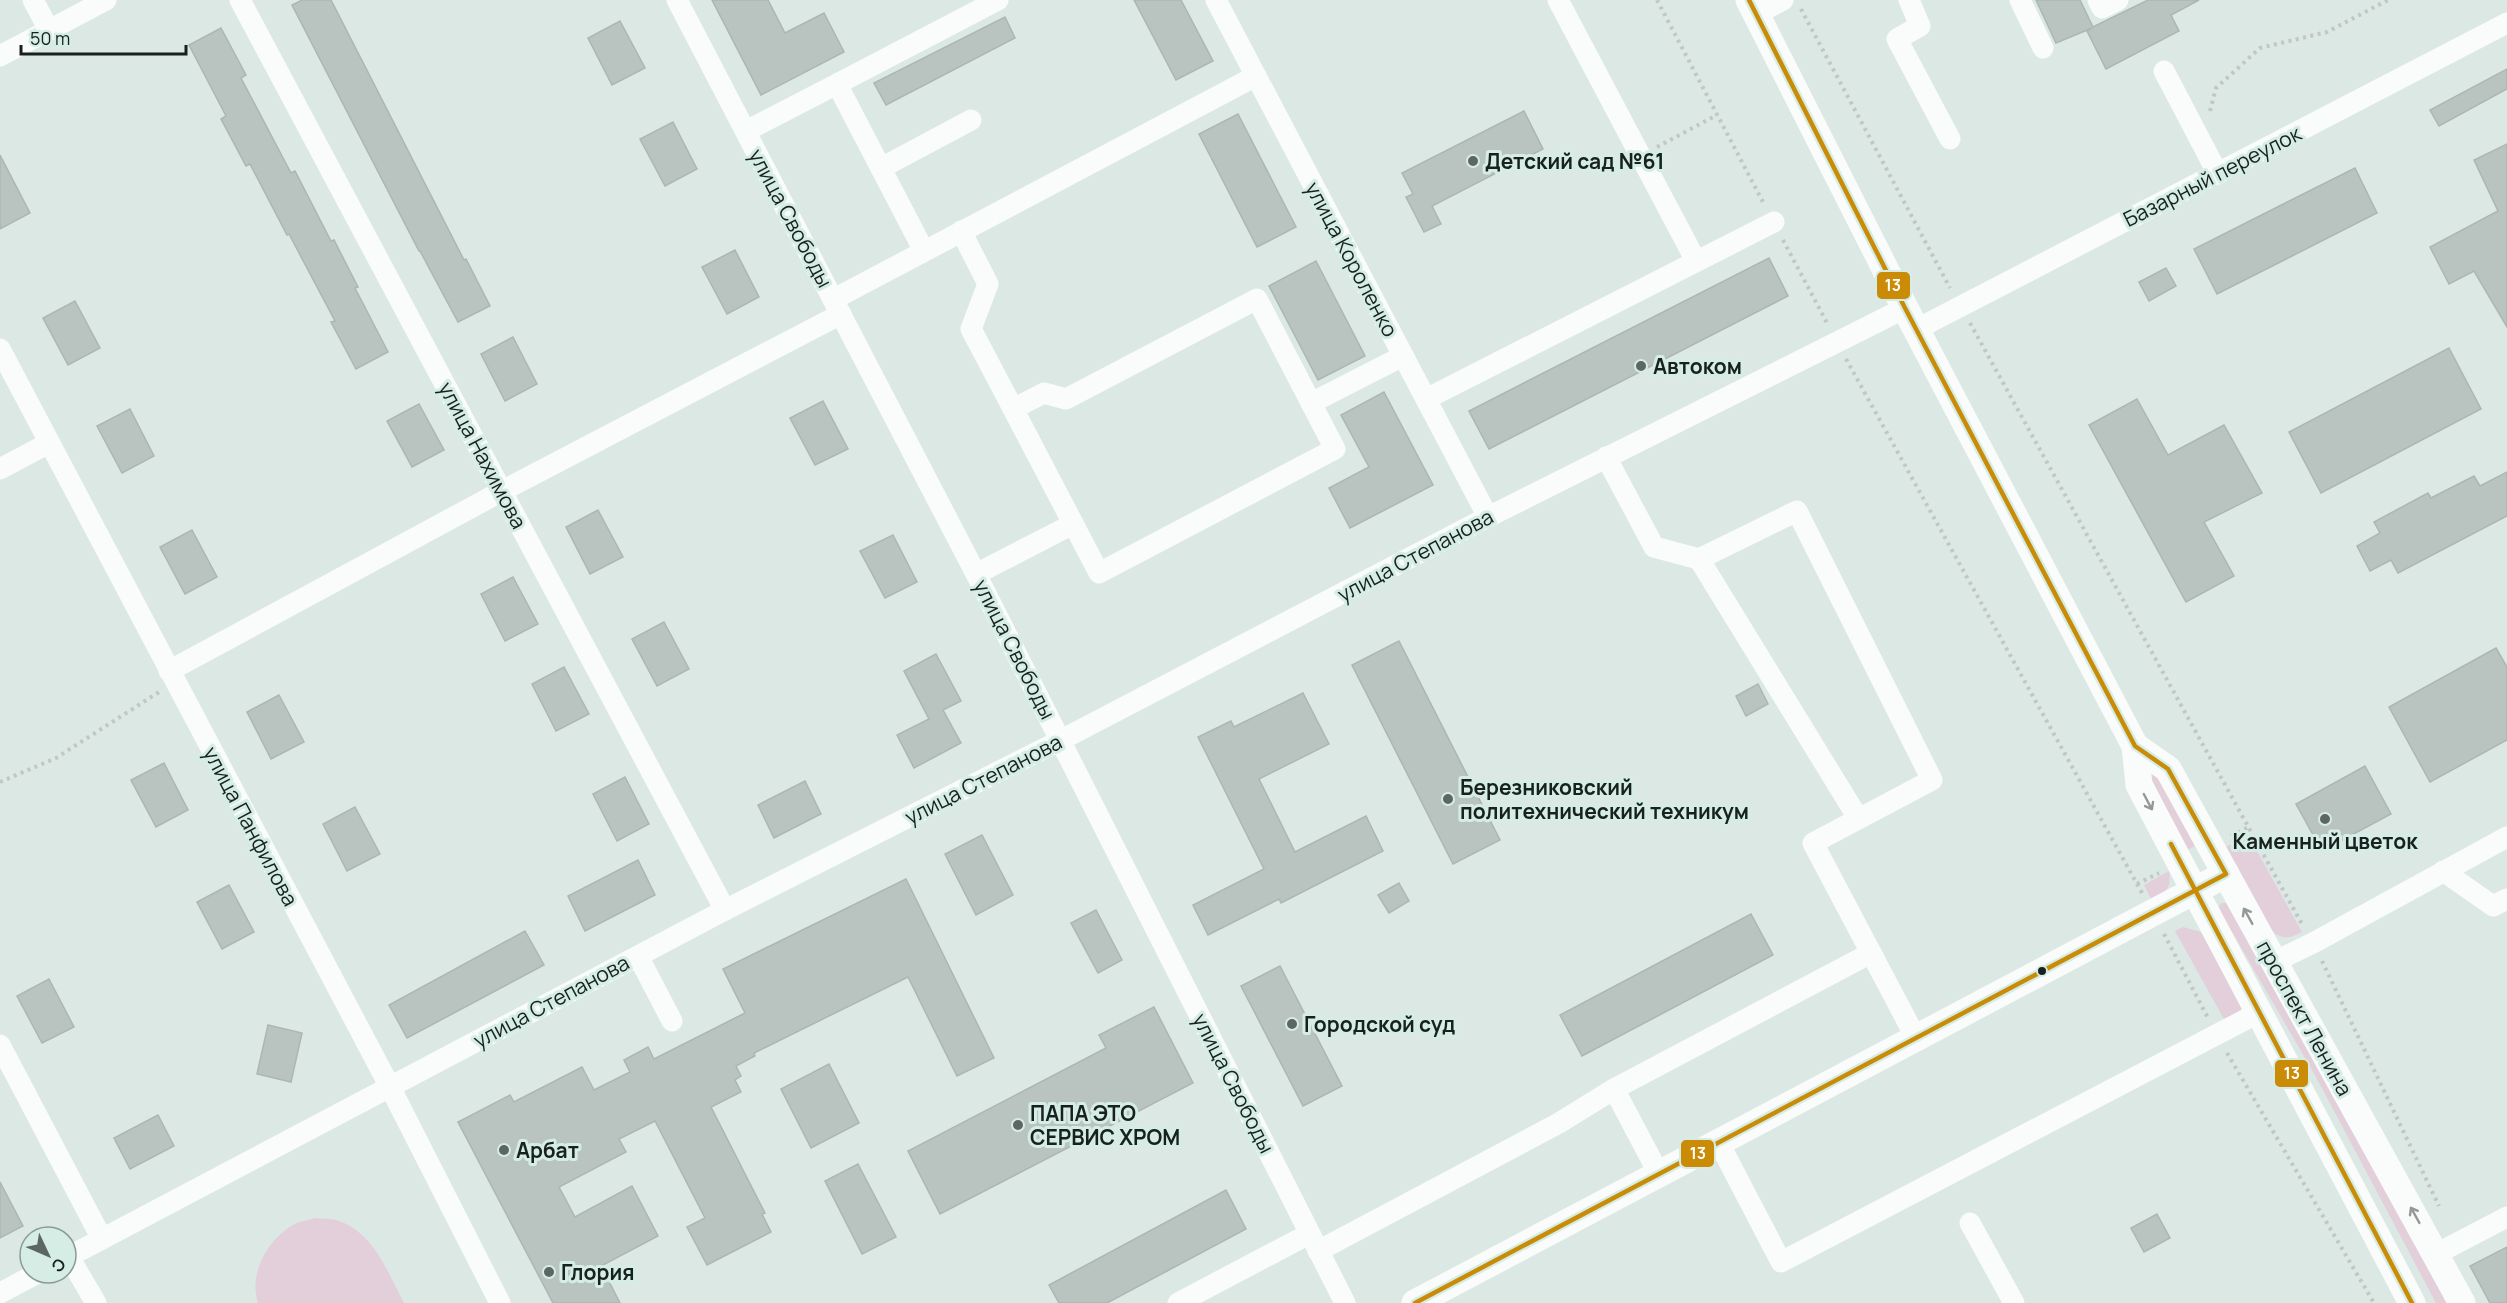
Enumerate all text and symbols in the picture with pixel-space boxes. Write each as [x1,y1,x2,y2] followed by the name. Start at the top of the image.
[21,18,186,56] scale bar
[30,26,70,50] text: 50 m
[2118,119,2306,233] street label: Базарный переулок
[743,144,839,292] street label: улица Свободы
[1485,147,1664,175] place label: Детский сад №61
[1466,154,1480,168] marker: Детский сад №61
[1299,177,1405,341] street label: улица Короленко
[1876,271,1911,300] line badge: 13
[1885,274,1901,296] text: 13
[1653,352,1742,380] place label: Автоком
[1634,359,1648,373] marker: Автоком
[433,377,533,533] street label: улица Нахимова
[1332,502,1498,608] street label: улица Степанова
[968,574,1062,724] street label: улица Свободы
[900,727,1066,831] street label: улица Степанова
[197,741,305,911] street label: улица Панфилова
[1460,773,1749,825] place label: Березниковский политехнический техникум
[1441,792,1455,806] marker: Березниковский политехнический техникум
[2143,793,2155,811] one-way arrow
[2318,812,2332,826] marker: Каменный цветок
[2232,827,2418,855] place label: Каменный цветок
[2242,907,2253,925] one-way arrow
[2251,935,2359,1101] street label: проспект Ленина
[468,948,634,1054] street label: улица Степанова
[2036,965,2048,977] unlabelled marker
[1187,1008,1281,1158] street label: улица Свободы
[1304,1010,1455,1038] place label: Городской суд
[1285,1017,1299,1031] marker: Городской суд
[2274,1059,2309,1088] line badge: 13
[2284,1062,2300,1084] text: 13
[1030,1099,1180,1151] place label: ПАПА ЭТО СЕРВИС ХРОМ
[1011,1118,1025,1132] marker: ПАПА ЭТО СЕРВИС ХРОМ
[516,1136,579,1164] place label: Арбат
[1680,1139,1715,1168] line badge: 13
[1690,1142,1706,1164] text: 13
[497,1143,511,1157] marker: Арбат
[2408,1206,2420,1223] one-way arrow
[18,1225,78,1285] north arrow
[47,1254,71,1277] text: С
[561,1258,634,1286] place label: Глория
[542,1265,556,1279] marker: Глория

